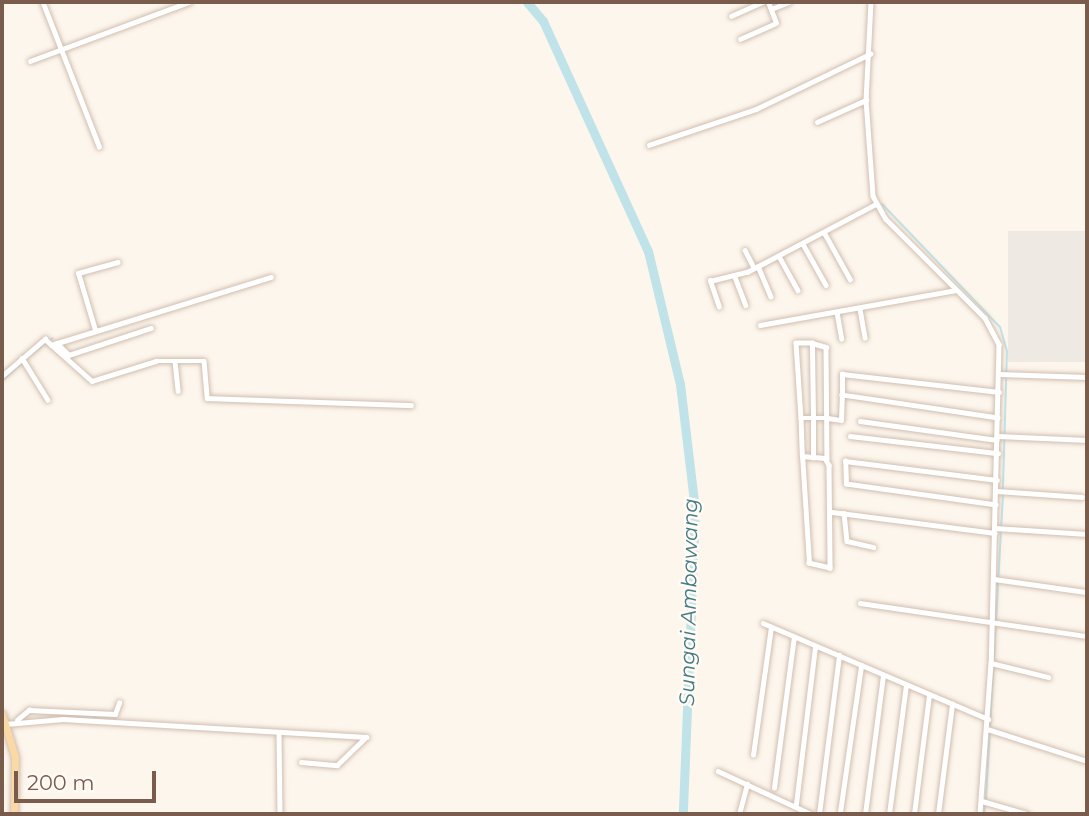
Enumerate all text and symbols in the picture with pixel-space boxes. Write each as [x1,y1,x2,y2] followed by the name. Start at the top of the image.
[675,498,703,706] water label: Sungai Ambawang
[18,756,159,800] scale bar
[27,770,94,795] text: 200 m

